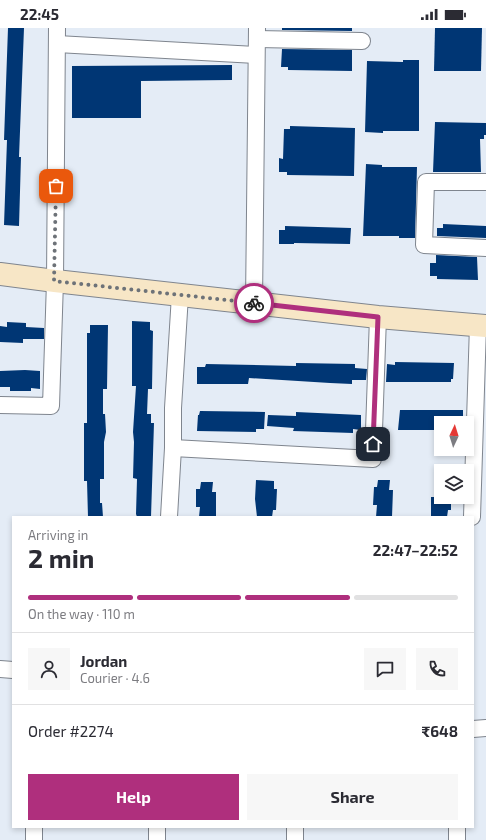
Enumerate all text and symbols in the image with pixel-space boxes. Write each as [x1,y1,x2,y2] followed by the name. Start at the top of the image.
[20,5,59,23] text: 22:45
[39,169,73,203] pin
[45,175,67,197] icon: bag
[234,283,274,323] courier
[243,292,265,314] icon: bike
[434,416,474,456] north arrow
[434,416,474,504] map controls
[356,427,390,461] pin
[362,433,384,455] icon: home
[434,464,474,504] button: layers
[28,527,88,543] text: Arriving in
[373,541,458,559] text: 22:47–22:52
[28,542,94,573] text: 2 min
[28,606,135,622] text: On the way · 110 m
[28,648,70,690] button: person
[364,648,406,690] button: chat
[416,648,458,690] button: phone
[80,652,127,670] text: Jordan
[80,670,150,686] text: Courier · 4.6
[28,722,114,740] text: Order #2274
[421,722,458,740] text: ₹648
[28,774,239,820] button: Help
[247,774,458,820] button: Share

